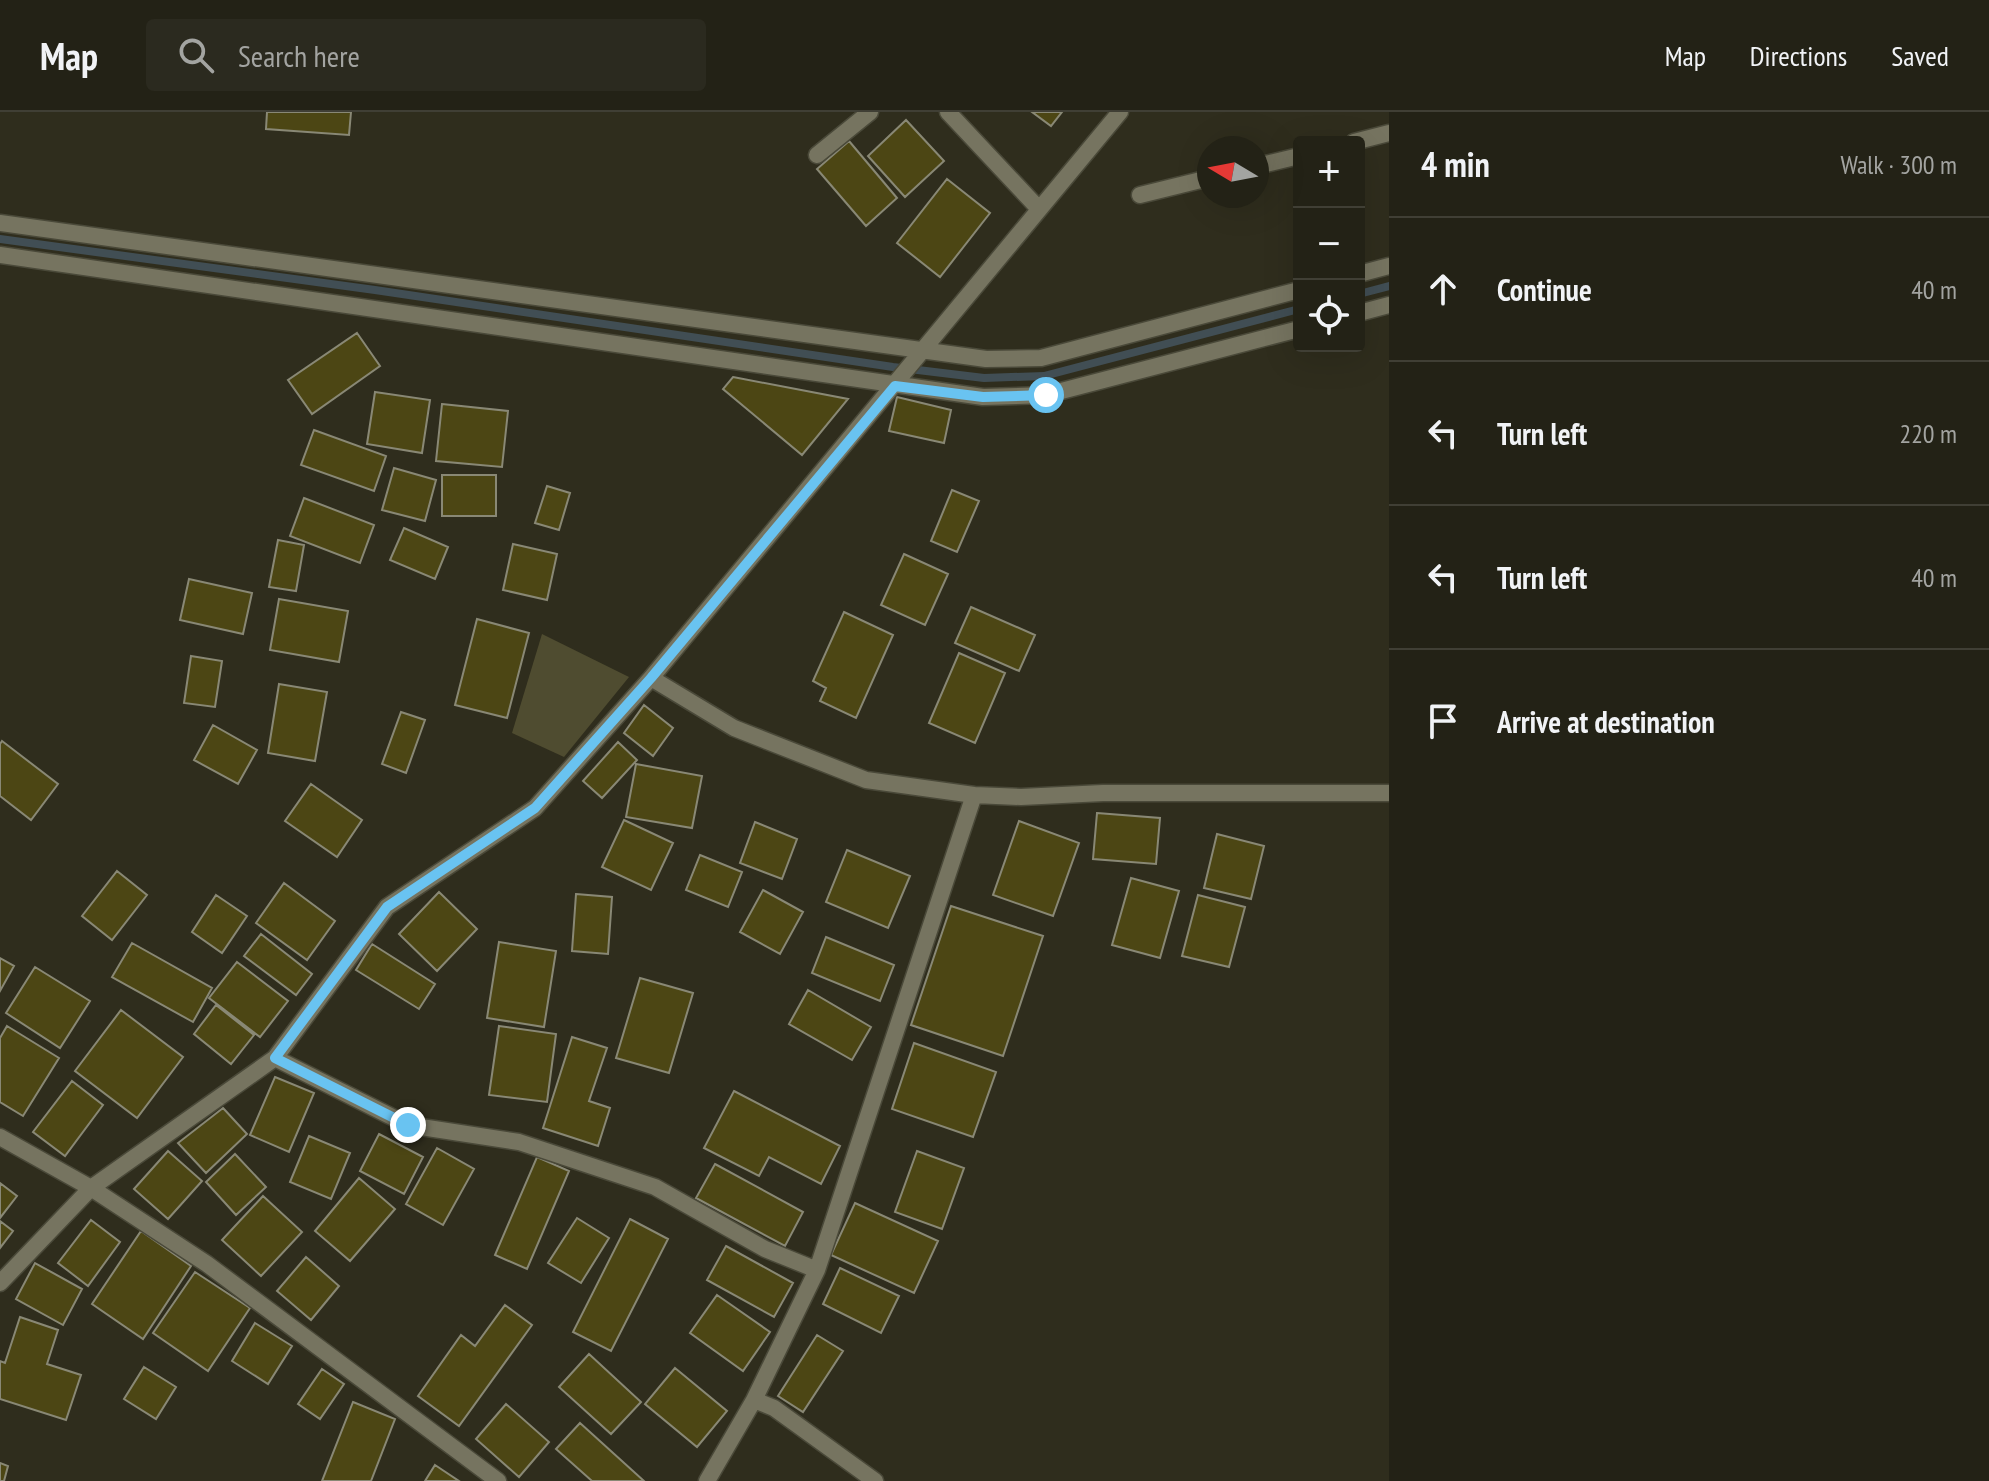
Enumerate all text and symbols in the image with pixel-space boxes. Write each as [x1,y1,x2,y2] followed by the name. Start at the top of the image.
[146,19,706,91] search box
[40,31,98,80] text: Map
[174,33,218,77] icon: search
[238,36,360,75] text: Search here
[1665,37,1706,74] text: Map
[1750,37,1847,74] text: Directions
[1891,37,1949,74] text: Saved
[1197,136,1269,208] north arrow
[1293,136,1365,352] map controls
[1293,136,1365,208] button: +
[1421,142,1490,186] text: 4 min
[1840,148,1957,181] text: Walk · 300 m
[1293,208,1365,280] button: −
[1421,267,1465,311] icon: ahead
[1497,270,1592,309] text: Continue
[1911,273,1957,306] text: 40 m
[1293,280,1365,352] button: locate
[1028,377,1064,413] route start
[1421,411,1465,455] icon: left
[1497,414,1587,453] text: Turn left
[1899,417,1957,450] text: 220 m
[1421,555,1465,599] icon: left
[1497,558,1587,597] text: Turn left
[1911,561,1957,594] text: 40 m
[1421,699,1465,743] icon: arrive
[1497,702,1715,741] text: Arrive at destination
[390,1107,426,1143] route end

